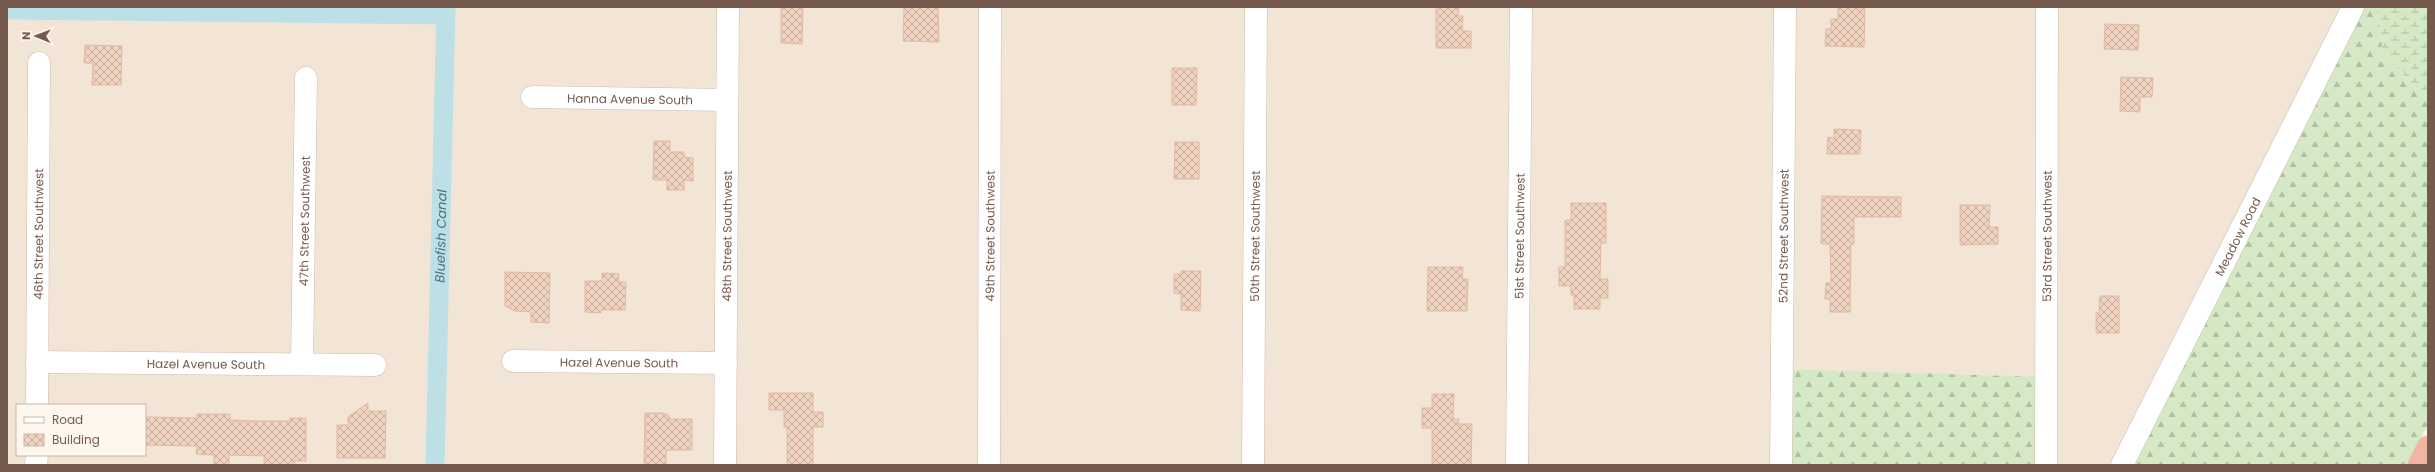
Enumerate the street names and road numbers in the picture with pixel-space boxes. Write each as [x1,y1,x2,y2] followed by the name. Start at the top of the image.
[567,89,693,108] street label: Hanna Avenue South
[295,156,313,286] street label: 47th Street Southwest
[29,168,47,300] street label: 46th Street Southwest
[1774,169,1792,303] street label: 52nd Street Southwest
[718,170,735,302] street label: 48th Street Southwest
[981,170,998,302] street label: 49th Street Southwest
[1246,170,1263,302] street label: 50th Street Southwest
[2038,170,2055,302] street label: 53rd Street Southwest
[1510,173,1528,299] street label: 51st Street Southwest
[2210,194,2264,279] street label: Meadow Road
[560,353,678,371] street label: Hazel Avenue South
[147,354,265,373] street label: Hazel Avenue South

